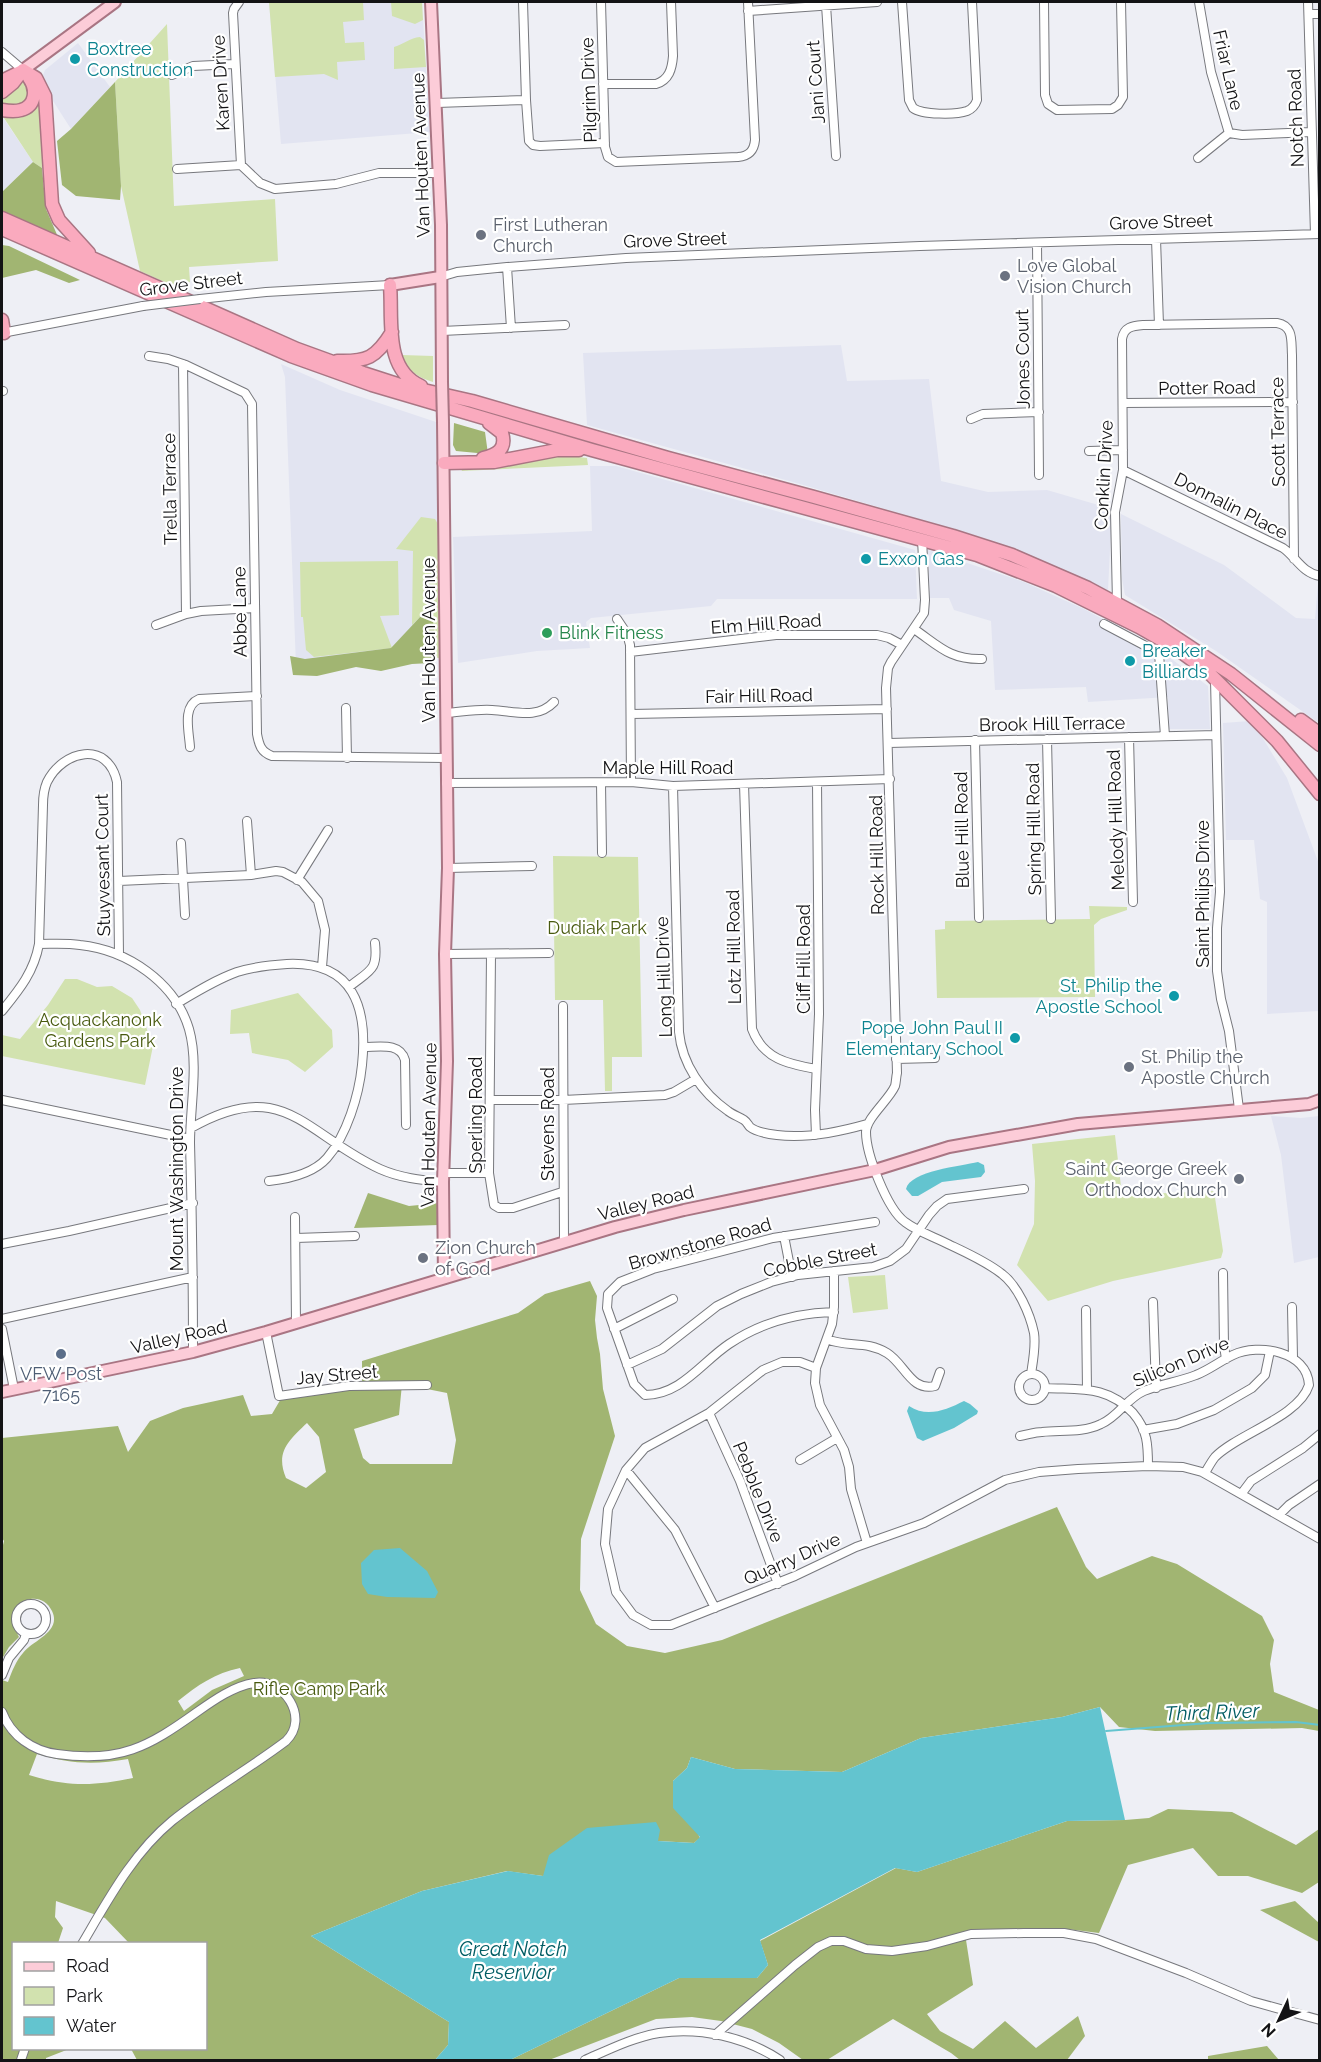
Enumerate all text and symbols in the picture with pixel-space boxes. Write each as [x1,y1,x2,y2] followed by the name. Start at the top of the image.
[1209,28,1248,113] street label: Friar Lane
[207,34,233,132] street label: Karen Drive
[576,37,601,143] street label: Pilgrim Drive
[87,38,193,80] place label: Boxtree Construction
[802,40,829,124] street label: Jani Court
[68,52,82,66] marker: Boxtree Construction
[1283,69,1308,168] street label: Notch Road
[407,72,434,238] street label: Van Houten Avenue
[1109,209,1213,234] street label: Grove Street
[493,214,608,256] place label: First Lutheran Church
[623,227,727,252] street label: Grove Street
[474,228,488,242] marker: First Lutheran Church
[1017,255,1132,297] place label: Love Global Vision Church
[138,267,244,300] street label: Grove Street
[998,269,1012,283] marker: Love Global Vision Church
[1011,309,1034,409] street label: Jones Court
[1158,376,1256,399] street label: Potter Road
[1266,377,1289,487] street label: Scott Terrace
[1090,419,1117,530] street label: Conklin Drive
[158,432,181,545] street label: Trella Terrace
[1171,468,1292,543] street label: Donnalin Place
[878,548,964,569] place label: Exxon Gas
[859,552,873,566] marker: Exxon Gas
[418,557,439,722] street label: Van Houten Avenue
[228,566,251,658] street label: Abbe Lane
[710,609,822,638] street label: Elm Hill Road
[559,622,664,643] place label: Blink Fitness
[540,626,554,640] marker: Blink Fitness
[1142,640,1208,682] place label: Breaker Billiards
[1123,654,1137,668] marker: Breaker Billiards
[705,684,813,707] street label: Fair Hill Road
[979,712,1126,735] street label: Brook Hill Terrace
[1103,749,1128,891] street label: Melody Hill Road
[603,757,733,778] street label: Maple Hill Road
[1022,762,1045,896] street label: Spring Hill Road
[950,771,973,889] street label: Blue Hill Road
[91,793,114,937] street label: Stuyvesant Court
[865,795,888,915] street label: Rock Hill Road
[1192,820,1213,968] street label: Saint Philips Drive
[722,890,745,1004] street label: Lotz Hill Road
[793,904,814,1014] street label: Cliff Hill Road
[651,916,676,1038] street label: Long Hill Drive
[547,917,647,938] park label: Dudiak Park
[1036,975,1162,1017] place label: St. Philip the Apostle School
[1167,989,1181,1003] marker: St. Philip the Apostle School
[38,1009,162,1051] park label: Acquackanonk Gardens Park
[845,1017,1003,1059] place label: Pope John Paul II Elementary School
[1008,1031,1022,1045] marker: Pope John Paul II Elementary School
[417,1042,440,1208] street label: Van Houten Avenue
[1141,1046,1270,1088] place label: St. Philip the Apostle Church
[465,1056,486,1174] street label: Sperling Road
[1122,1060,1136,1074] marker: St. Philip the Apostle Church
[166,1066,187,1271] street label: Mount Washington Drive
[537,1067,558,1181] street label: Stevens Road
[1065,1158,1227,1200] place label: Saint George Greek Orthodox Church
[1232,1172,1246,1186] marker: Saint George Greek Orthodox Church
[596,1180,696,1225] street label: Valley Road
[626,1213,774,1274] street label: Brownstone Road
[435,1237,536,1279] place label: Zion Church of God
[761,1238,878,1281] street label: Cobble Street
[416,1251,430,1265] marker: Zion Church of God
[129,1315,229,1358] street label: Valley Road
[1130,1332,1232,1391] street label: Silicon Drive
[54,1347,68,1361] marker: VFW Post 7165
[295,1360,379,1389] street label: Jay Street
[20,1363,102,1405] place label: VFW Post 7165
[729,1438,788,1546] street label: Pebble Drive
[740,1528,844,1589] street label: Quarry Drive
[253,1678,386,1699] park label: Rifle Camp Park
[1164,1698,1261,1726] water label: Third River
[459,1937,567,1984] water label: Great Notch Reservior
[12,1942,207,2050] legend
[66,1955,109,1976] text: Road
[66,1985,103,2006] text: Park
[1249,1990,1309,2050] north arrow
[66,2015,117,2036] text: Water
[1257,2019,1280,2041] text: N

